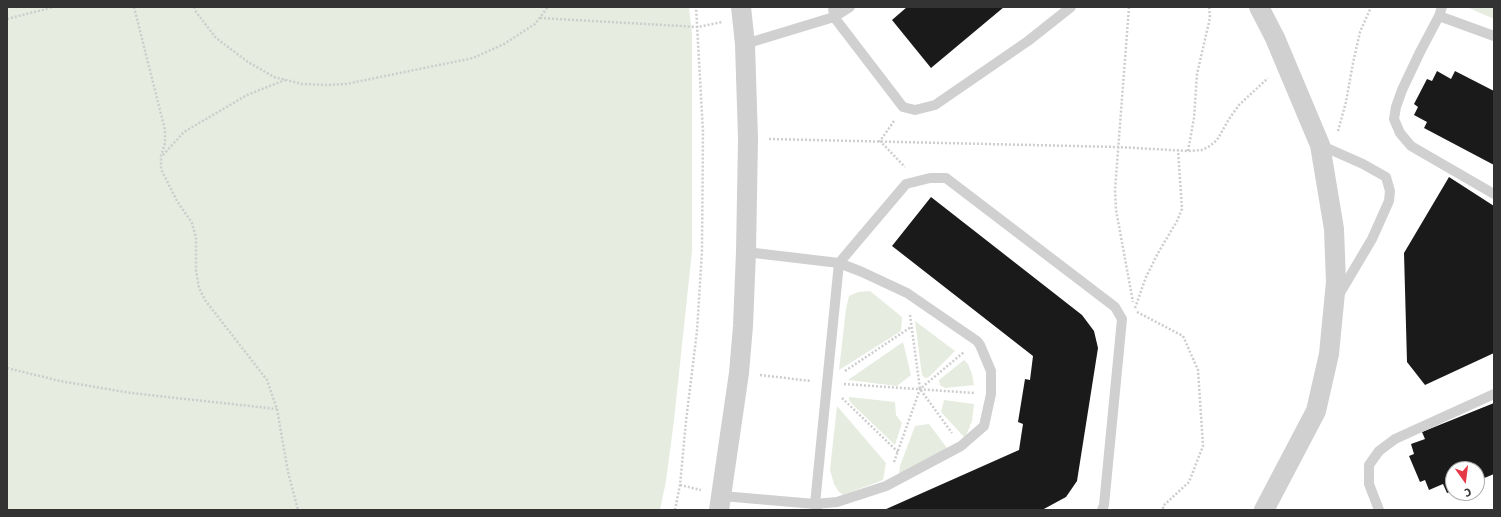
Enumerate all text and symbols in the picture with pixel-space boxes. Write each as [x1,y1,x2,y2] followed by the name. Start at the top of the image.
[1445,461,1485,501] north arrow
[1463,485,1472,499] text: С

